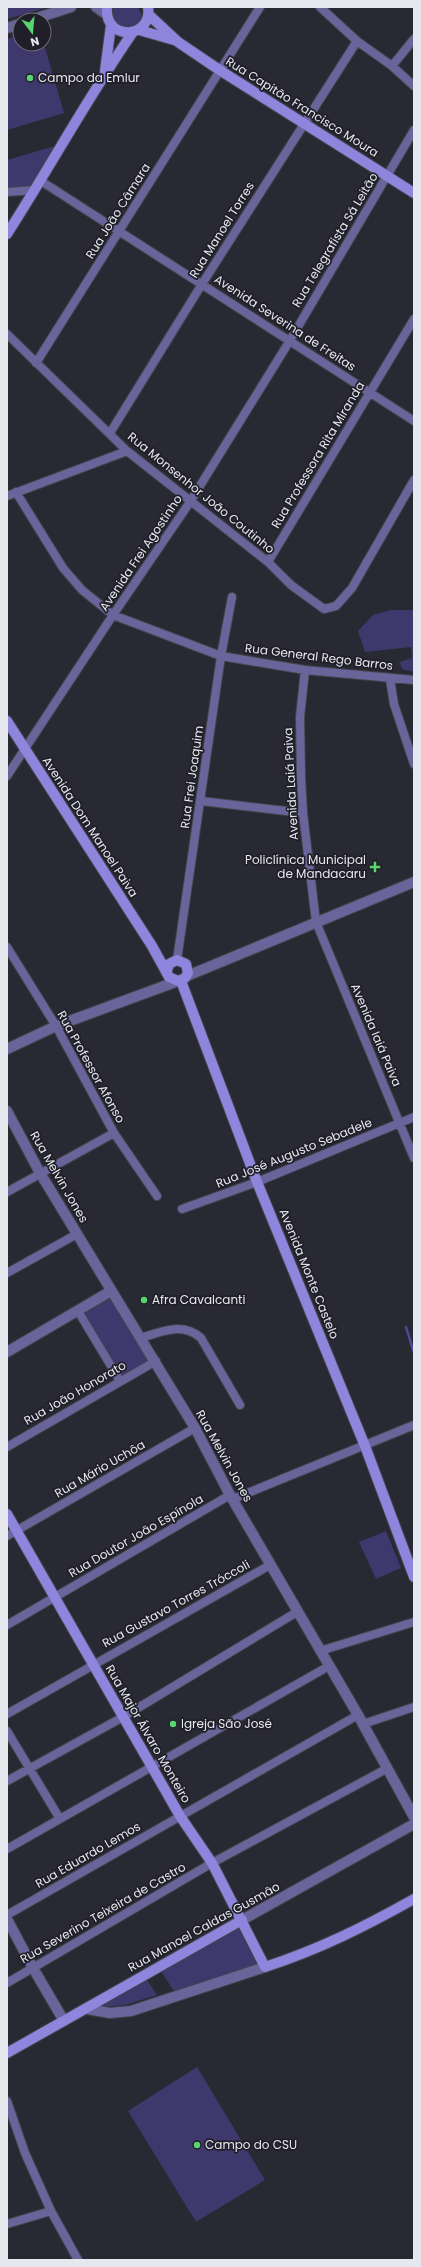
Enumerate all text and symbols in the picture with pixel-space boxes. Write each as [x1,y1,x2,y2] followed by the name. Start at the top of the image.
[12,12,52,52] north arrow
[29,33,41,50] text: N
[223,52,382,161] street label: Rua Capitão Francisco Moura
[38,69,140,86] place label: Campo da Emlur
[25,73,35,83] marker: Campo da Emlur
[81,160,154,262] street label: Rua João Câmara
[288,169,382,310] street label: Rua Telegrafista Sá Leitão
[185,178,258,281] street label: Rua Manoel Torres
[211,270,359,375] street label: Avenida Severina de Freitas
[267,378,368,531] street label: Rua Professora Rita Miranda
[124,428,279,557] street label: Rua Monsenhor João Coutinho
[95,491,186,614] street label: Avenida Frei Agostinho
[244,639,394,674] street label: Rua General Rego Barros
[176,724,207,829] street label: Rua Frei Joaquim
[279,727,302,841] street label: Avenida Laiá Paiva
[39,753,142,900] street label: Avenida Dom Manoel Paiva
[245,851,366,882] place label: Policlínica Municipal de Mandacaru
[369,861,381,873] marker: Policlínica Municipal de Mandacaru
[347,981,406,1089] street label: Avenida Iaiá Paiva
[53,1008,130,1126] street label: Rua Professor Afonso
[213,1113,374,1192] street label: Rua José Augusto Sebadele
[26,1128,93,1226] street label: Rua Melvin Jones
[276,1206,344,1342] street label: Avenida Monte Castelo
[152,1291,245,1308] place label: Afra Cavalcanti
[139,1295,149,1305] marker: Afra Cavalcanti
[21,1356,129,1429] street label: Rua João Honorato
[192,1407,257,1505] street label: Rua Melvin Jones
[51,1436,148,1501] street label: Rua Mário Uchôa
[65,1490,206,1581] street label: Rua Doutor João Espínola
[99,1556,253,1651] street label: Rua Gustavo Torres Tróccoli
[102,1662,195,1806] street label: Rua Major Álvaro Monteiro
[181,1715,272,1732] place label: Igreja São José
[168,1719,178,1729] marker: Igreja São José
[32,1818,143,1892] street label: Rua Eduardo Lemos
[17,1858,189,1967] street label: Rua Severino Teixeira de Castro
[125,1877,283,1975] street label: Rua Manoel Caldas Gusmão
[205,2136,297,2153] place label: Campo do CSU
[192,2140,202,2150] marker: Campo do CSU

